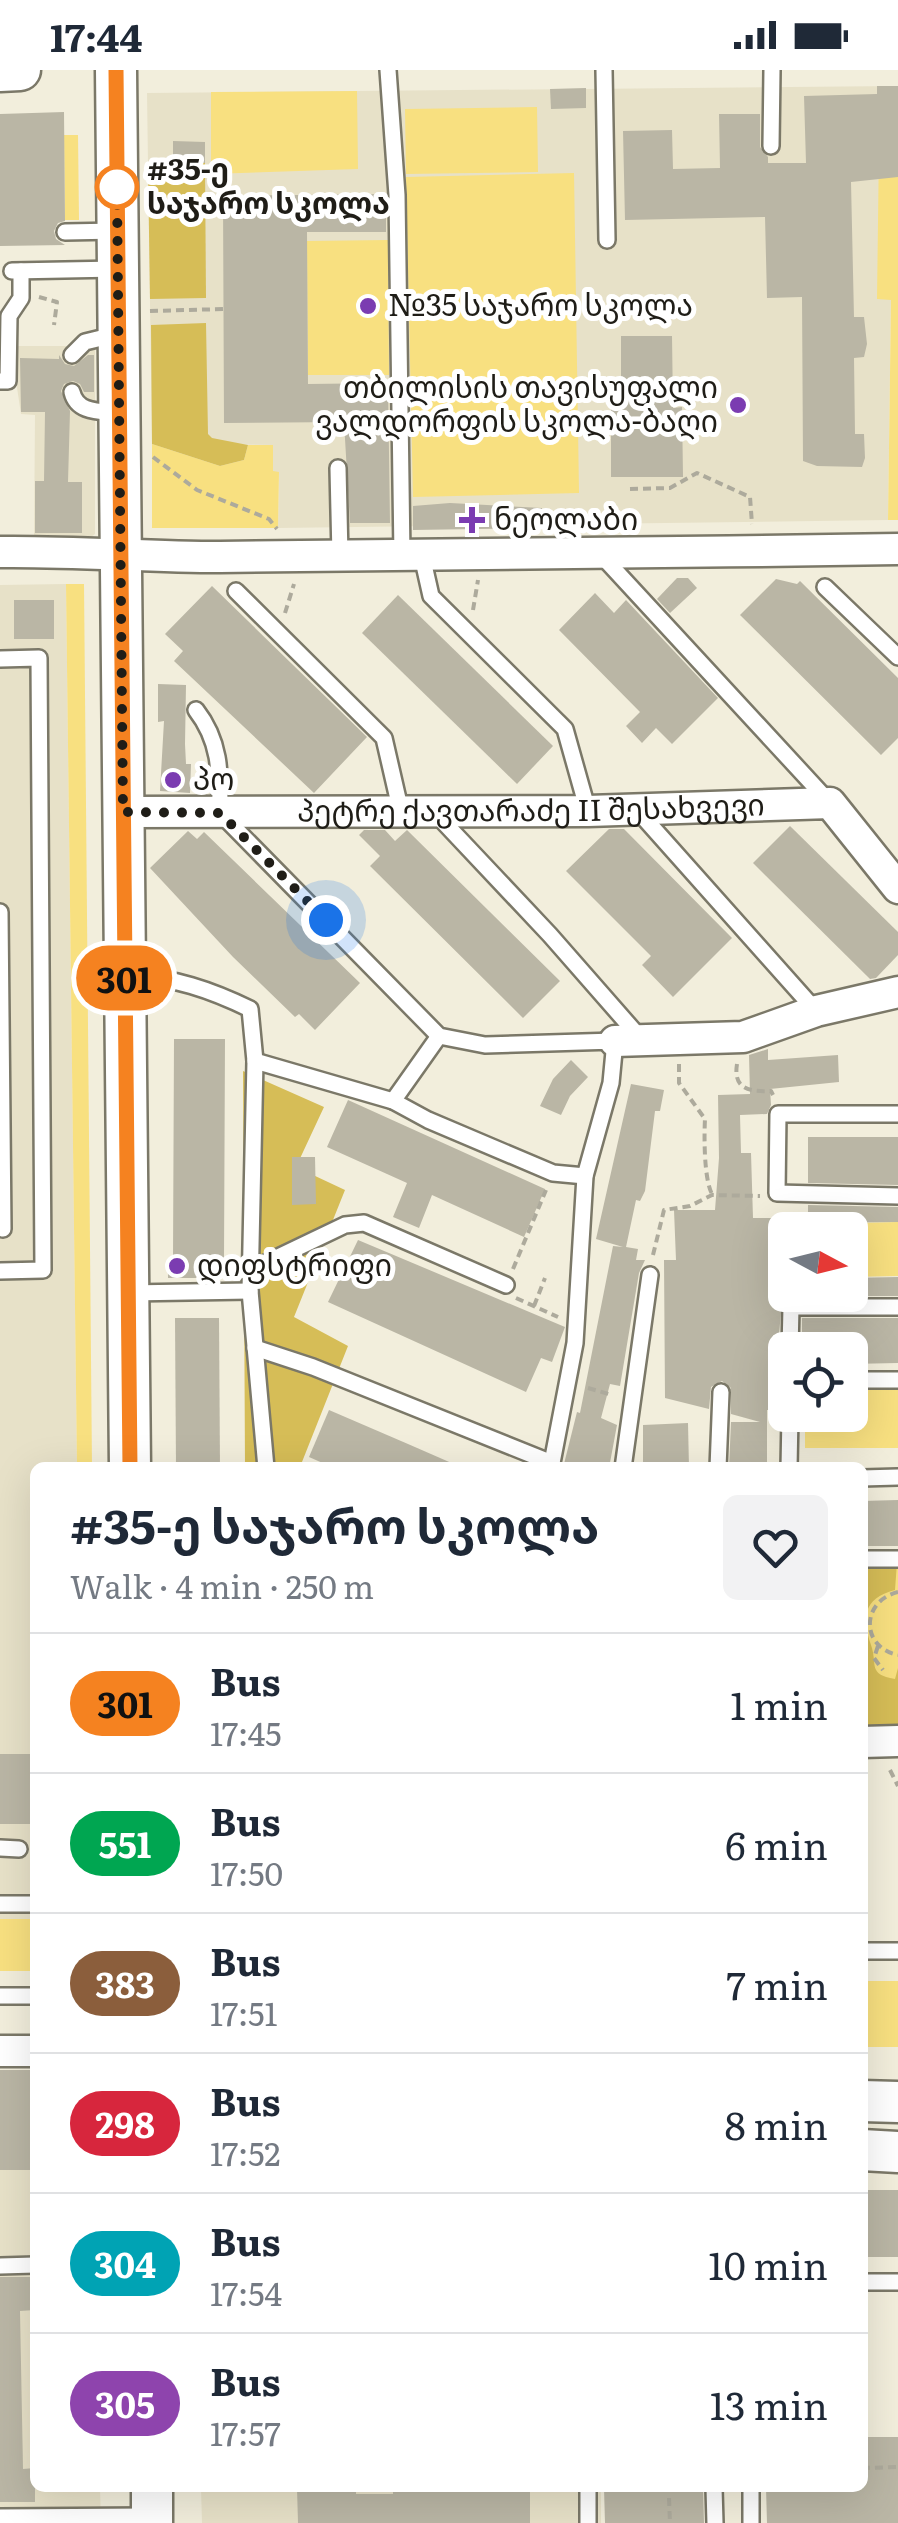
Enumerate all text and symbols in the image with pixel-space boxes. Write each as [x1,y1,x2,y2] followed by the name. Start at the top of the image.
[50,7,142,64] text: 17:44
[147,145,390,223] place label: #35-ე საჯარო სკოლა
[96,166,138,208] marker: #35-ე საჯარო სკოლა
[388,281,693,325] place label: №35 საჯარო სკოლა
[357,295,379,317] marker: №35 საჯარო სკოლა
[315,363,718,441] place label: თბილისის თავისუფალი ვალდორფის სკოლა-ბაღი
[727,394,749,416] marker: თბილისის თავისუფალი ვალდორფის სკოლა-ბაღი
[494,495,638,539] place label: ნეოლაბი
[459,507,485,533] marker: ნეოლაბი
[193,755,234,799] place label: პო
[162,769,184,791] marker: პო
[297,780,765,831] street label: პეტრე ქავთარაძე II შესახვევი
[301,895,351,945] your location
[66,946,182,1010] line badge: 301
[96,952,152,1004] text: 301
[768,1212,868,1312] north arrow
[768,1212,868,1432] map controls
[197,1241,392,1285] place label: დიფსტრიფი
[166,1255,188,1277] marker: დიფსტრიფი
[768,1332,868,1432] button: locate
[70,1488,599,1559] text: #35-ე საჯარო სკოლა
[723,1495,828,1600] button: heart
[70,1561,374,1609] text: Walk · 4 min · 250 m
[210,1651,281,1708] text: Bus
[730,1675,828,1732] text: 1 min
[97,1677,153,1729] text: 301
[210,1708,282,1756] text: 17:45
[210,1791,281,1848] text: Bus
[725,1815,828,1872] text: 6 min
[99,1817,151,1869] text: 551
[210,1848,283,1896] text: 17:50
[210,1931,281,1988] text: Bus
[726,1955,828,2012] text: 7 min
[95,1957,155,2009] text: 383
[210,1988,278,2036] text: 17:51
[210,2071,281,2128] text: Bus
[725,2095,828,2152] text: 8 min
[95,2097,155,2149] text: 298
[210,2128,280,2176] text: 17:52
[210,2211,281,2268] text: Bus
[708,2235,828,2292] text: 10 min
[94,2237,156,2289] text: 304
[210,2268,282,2316] text: 17:54
[210,2351,281,2408] text: Bus
[710,2375,828,2432] text: 13 min
[95,2377,155,2429] text: 305
[210,2408,281,2456] text: 17:57

